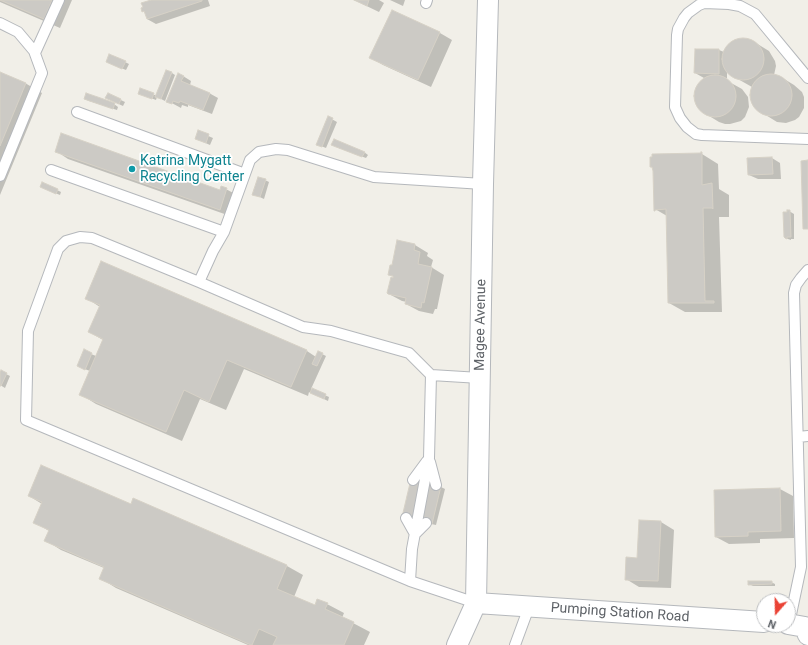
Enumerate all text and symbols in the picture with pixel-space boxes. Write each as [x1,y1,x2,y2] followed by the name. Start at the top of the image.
[140,153,244,186] place label: Katrina Mygatt Recycling Center
[127,164,137,174] marker: Katrina Mygatt Recycling Center
[472,279,490,371] street label: Magee Avenue
[756,593,796,633] north arrow
[550,600,690,626] street label: Pumping Station Road
[766,616,778,631] text: N

